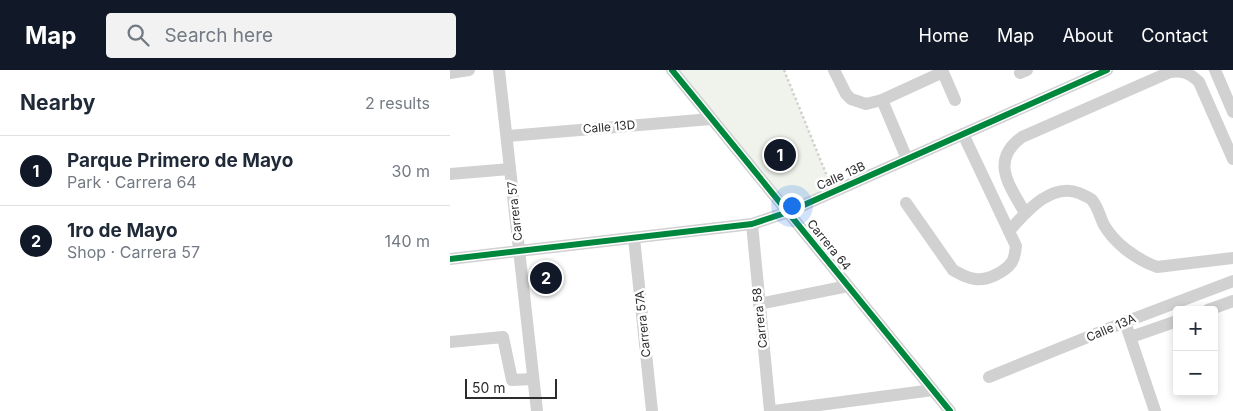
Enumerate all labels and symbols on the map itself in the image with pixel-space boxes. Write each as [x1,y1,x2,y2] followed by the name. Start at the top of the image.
[582,117,636,136] street label: Calle 13D
[764,136,796,174] pin: 1
[814,158,868,193] street label: Calle 13B
[504,180,525,242] street label: Carrera 57
[779,193,805,219] your location
[804,216,855,273] street label: Carrera 64
[530,259,562,297] pin: 2
[749,287,770,349] street label: Carrera 58
[632,290,653,358] street label: Carrera 57A
[1084,310,1138,345] street label: Calle 13A
[465,376,558,399] scale bar

